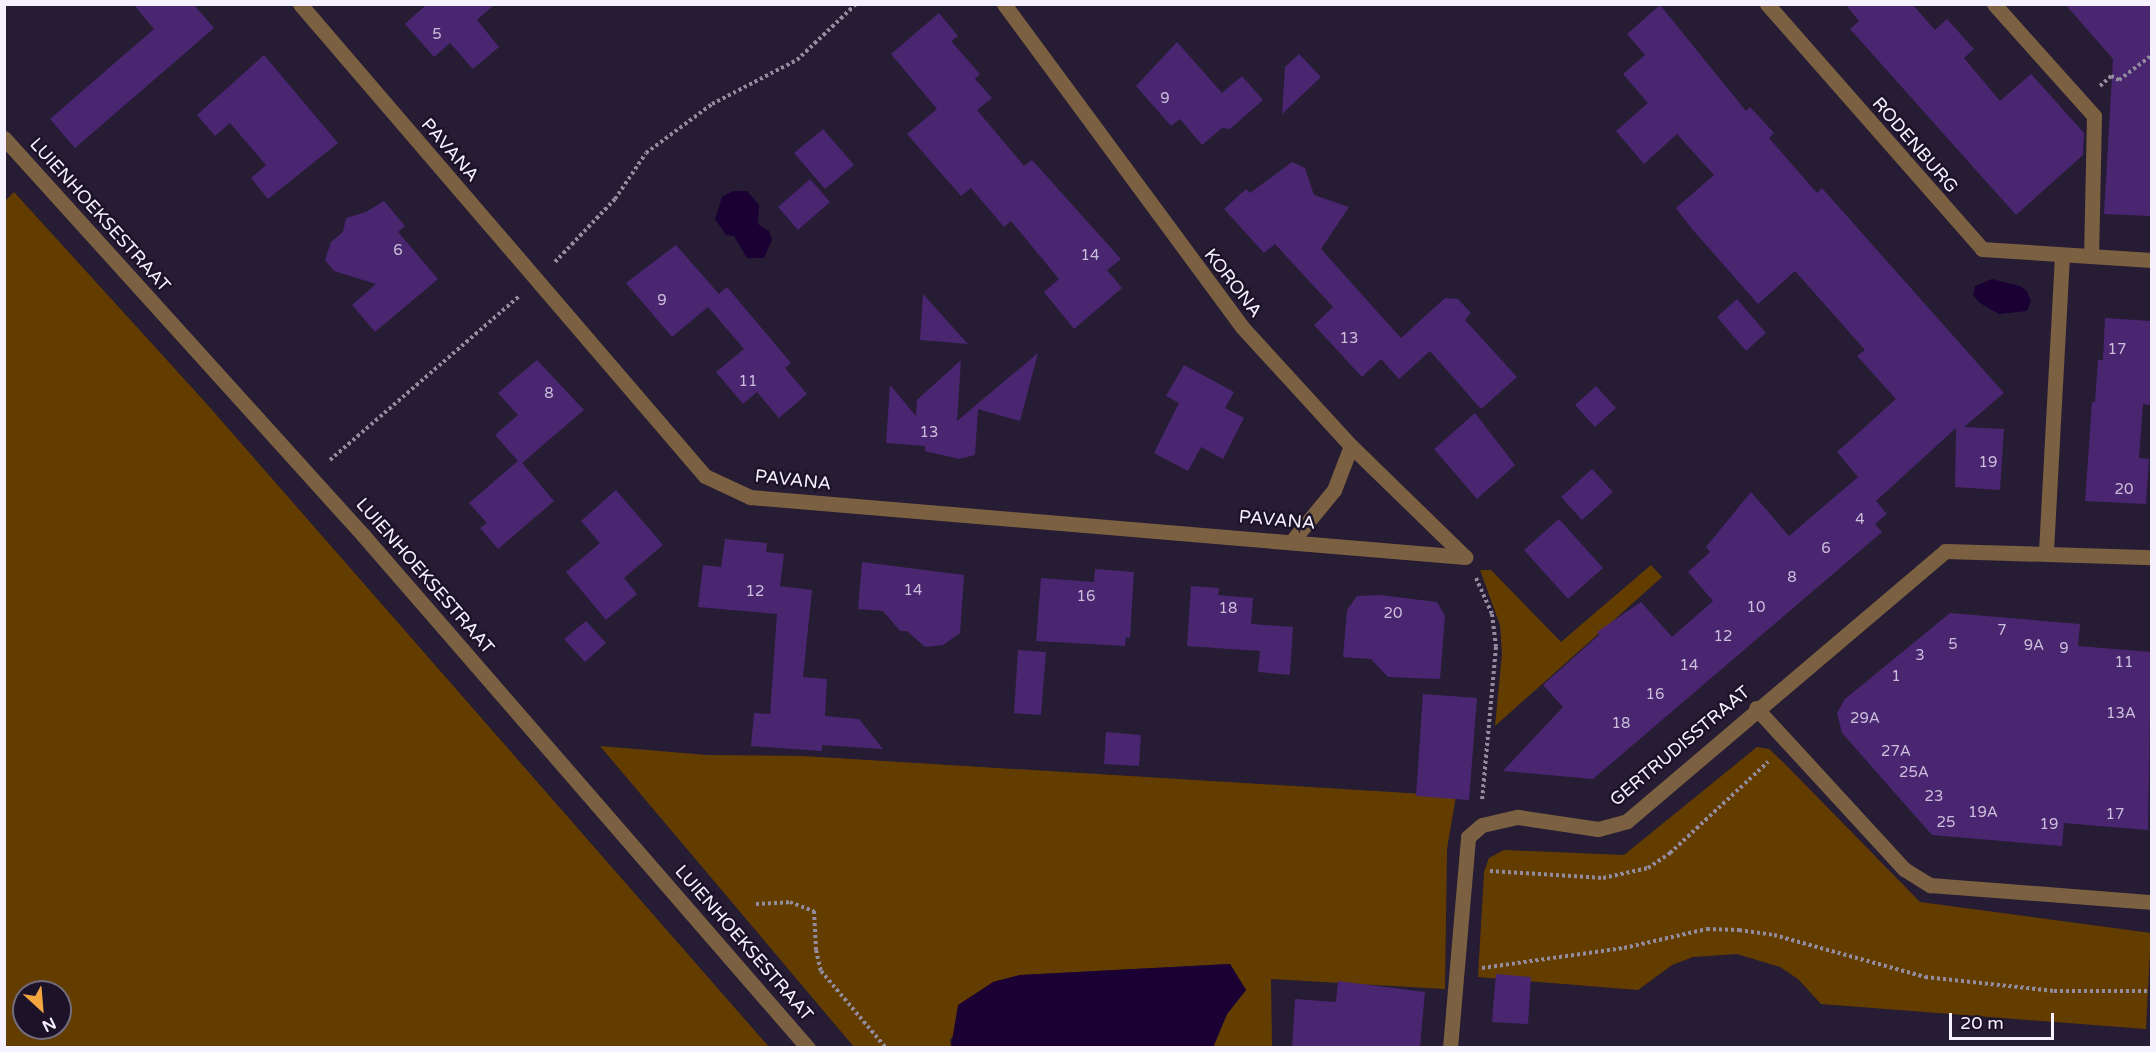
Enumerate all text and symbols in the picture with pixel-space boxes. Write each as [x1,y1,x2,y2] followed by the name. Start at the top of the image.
[432,26,442,44] house number: 5
[1160,90,1170,108] house number: 9
[1868,93,1962,197] street label: RODENBURG
[417,114,483,186] street label: PAVANA
[25,134,175,296] street label: LUIENHOEKSESTRAAT
[393,242,403,260] house number: 6
[1199,244,1267,322] street label: KORONA
[1081,247,1099,265] house number: 14
[657,292,667,310] house number: 9
[1340,330,1358,348] house number: 13
[2108,341,2126,359] house number: 17
[739,373,757,391] house number: 11
[544,385,554,403] house number: 8
[920,424,938,442] house number: 13
[1979,454,1997,472] house number: 19
[754,465,832,495] street label: PAVANA
[2115,481,2133,499] house number: 20
[351,494,499,658] street label: LUIENHOEKSESTRAAT
[1238,506,1316,534] street label: PAVANA
[1855,511,1865,529] house number: 4
[1821,540,1831,558] house number: 6
[1787,569,1797,587] house number: 8
[904,582,922,600] house number: 14
[746,583,764,601] house number: 12
[1077,588,1095,606] house number: 16
[1747,599,1765,617] house number: 10
[1219,600,1237,618] house number: 18
[1384,605,1402,623] house number: 20
[1997,622,2007,640] house number: 7
[1714,628,1732,646] house number: 12
[1948,636,1958,654] house number: 5
[2024,637,2044,655] house number: 9A
[2059,640,2069,658] house number: 9
[1915,647,1925,665] house number: 3
[2115,654,2133,672] house number: 11
[1680,657,1698,675] house number: 14
[1891,668,1901,686] house number: 1
[1606,681,1754,811] street label: GERTRUDISSTRAAT
[1646,686,1664,704] house number: 16
[2106,705,2136,723] house number: 13A
[1850,710,1880,728] house number: 29A
[1612,715,1630,733] house number: 18
[1881,743,1911,761] house number: 27A
[1899,764,1929,782] house number: 25A
[1925,788,1943,806] house number: 23
[1968,804,1998,822] house number: 19A
[2106,806,2124,824] house number: 17
[1937,814,1955,832] house number: 25
[2040,816,2058,834] house number: 19
[670,861,818,1025] street label: LUIENHOEKSESTRAAT
[12,980,72,1040] north arrow
[1952,1001,2057,1039] scale bar
[1960,1012,2004,1034] text: 20 m
[39,1013,59,1036] text: N

